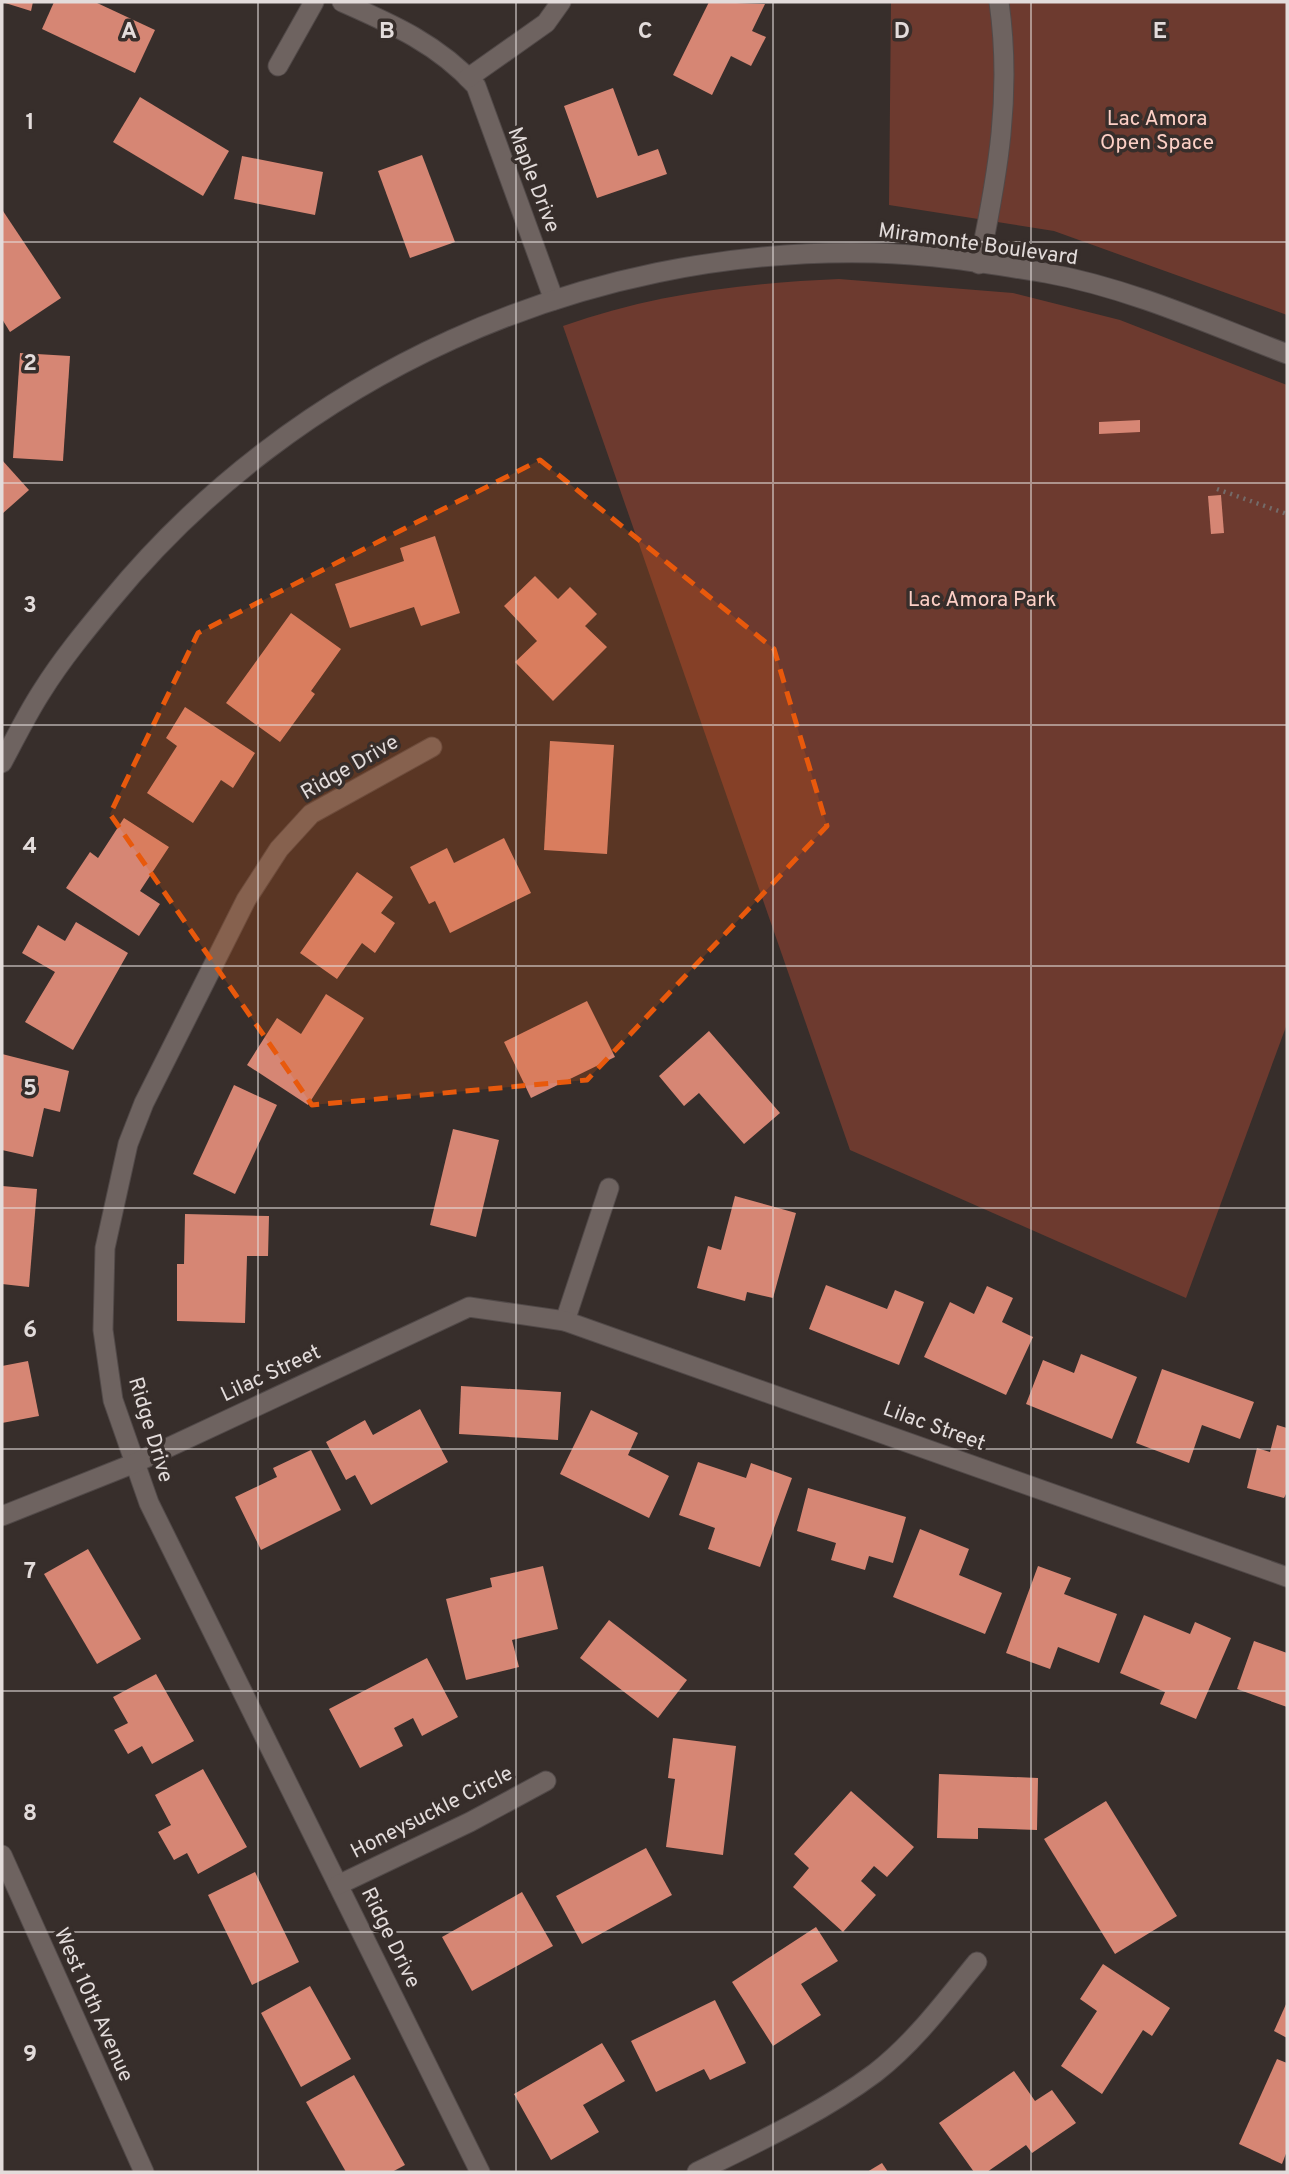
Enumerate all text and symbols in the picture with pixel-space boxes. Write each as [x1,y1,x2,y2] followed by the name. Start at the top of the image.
[121,18,137,47] text: A
[379,18,395,47] text: B
[638,18,652,47] text: C
[894,18,910,47] text: D
[1153,18,1167,47] text: E
[1100,106,1214,157] park label: Lac Amora Open Space
[25,109,35,138] text: 1
[501,123,565,237] street label: Maple Drive
[876,218,1080,272] street label: Miramonte Boulevard
[23,350,37,379] text: 2
[908,587,1056,614] park label: Lac Amora Park
[23,592,37,621] text: 3
[296,729,404,807] street label: Ridge Drive
[23,833,37,862] text: 4
[23,1075,37,1104] text: 5
[23,1317,37,1346] text: 6
[217,1339,325,1409] street label: Lilac Street
[121,1374,179,1486] street label: Ridge Drive
[879,1396,989,1458] street label: Lilac Street
[24,1558,36,1587] text: 7
[346,1760,518,1866] street label: Honeysuckle Circle
[23,1800,37,1829] text: 8
[354,1883,426,1993] street label: Ridge Drive
[47,1924,139,2086] street label: West 10th Avenue
[23,2041,37,2070] text: 9

